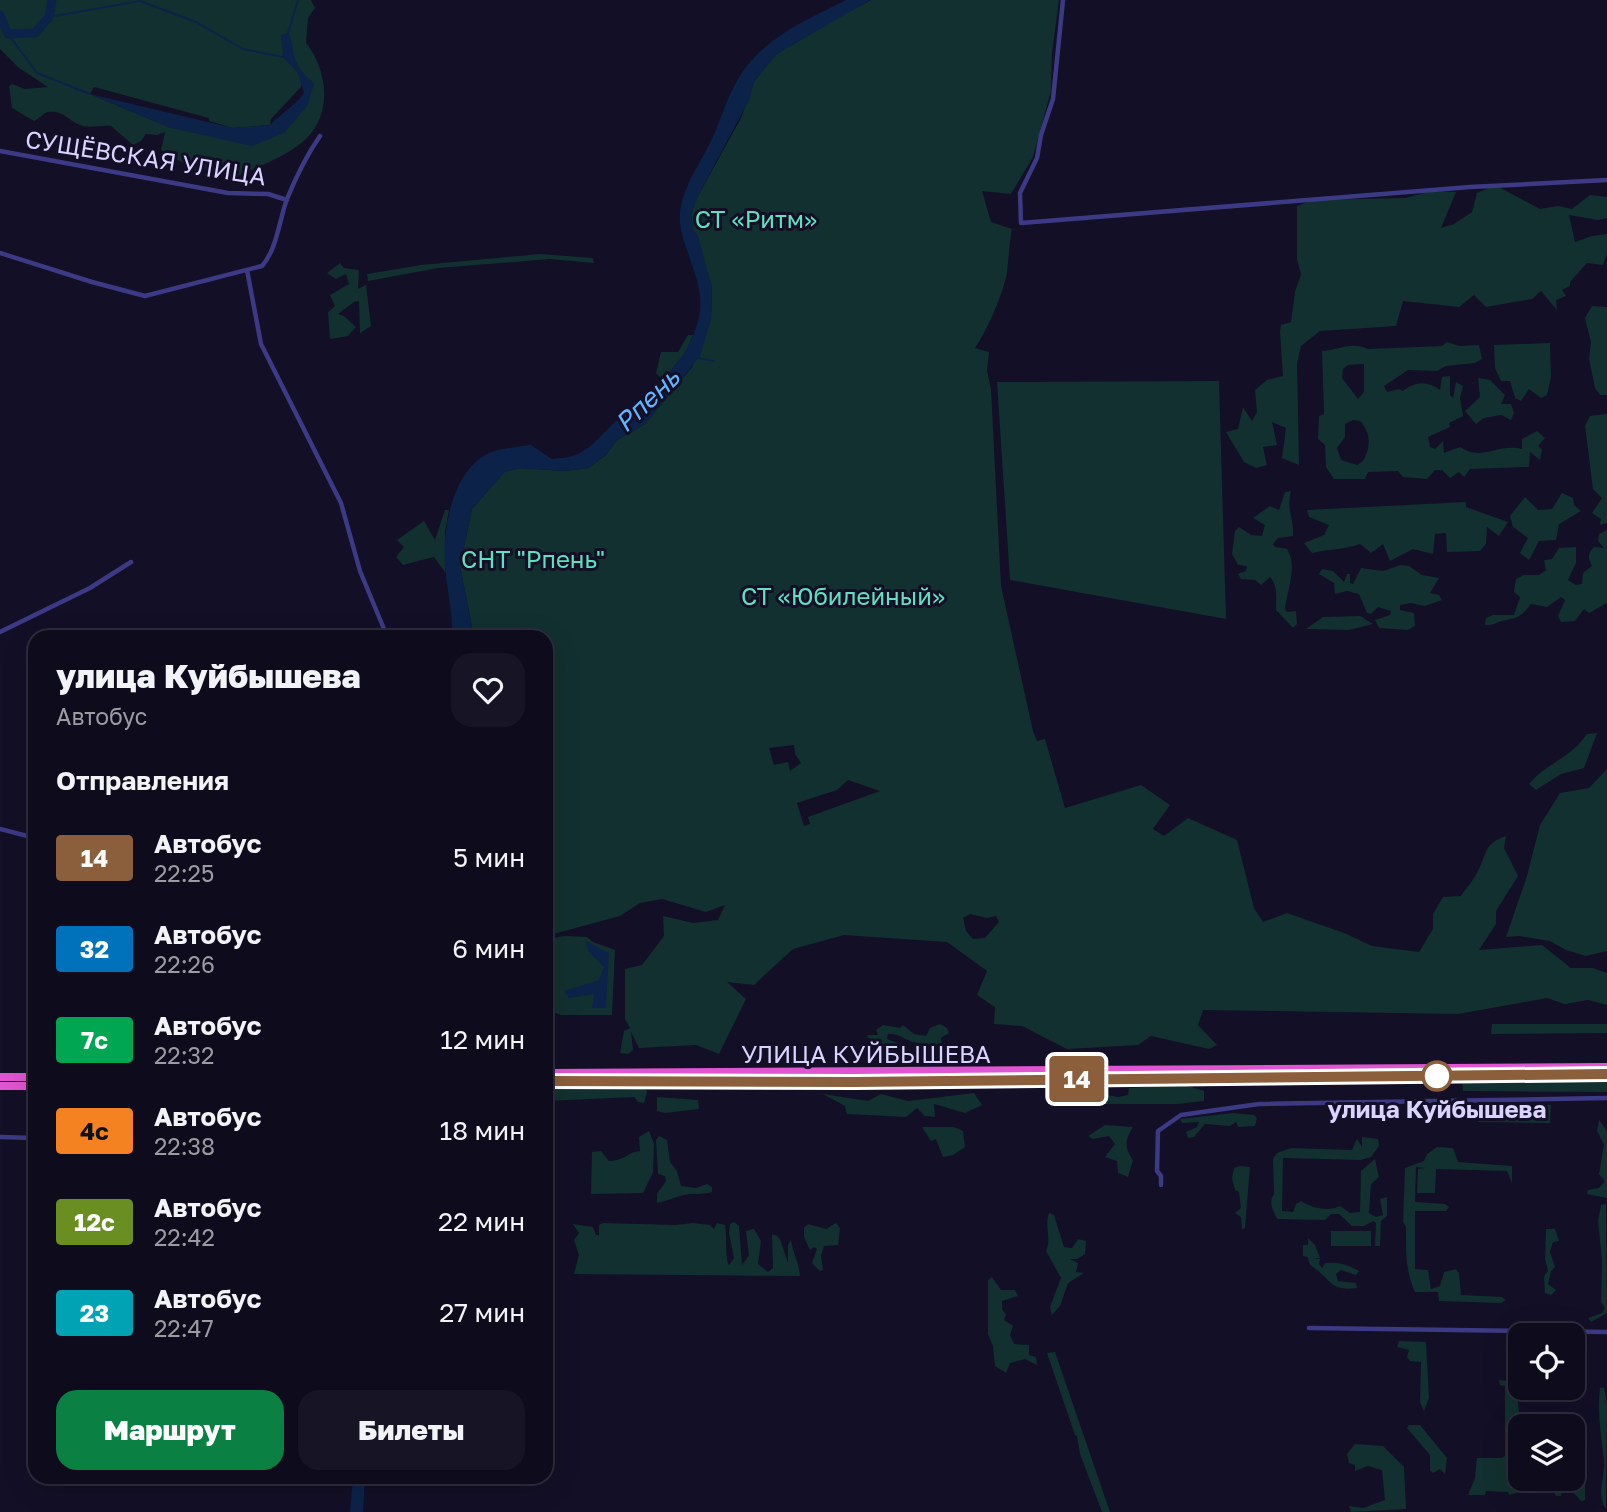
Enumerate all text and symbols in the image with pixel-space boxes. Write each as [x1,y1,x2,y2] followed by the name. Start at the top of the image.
[24,124,268,190] street label: СУЩЁВСКАЯ УЛИЦА
[695,204,817,233] park label: СТ «Ритм»
[608,361,687,438] water label: Рпень
[461,544,605,573] park label: СНТ "Рпень"
[741,581,945,610] park label: СТ «Юбилейный»
[451,653,525,727] button: heart
[56,656,361,695] text: улица Куйбышева
[56,702,147,730] text: Автобус
[56,765,229,796] text: Отправления
[154,828,261,859] text: Автобус
[453,842,525,873] text: 5 мин
[81,843,108,872] text: 14
[154,859,214,887] text: 22:25
[154,919,261,950] text: Автобус
[452,933,525,964] text: 6 мин
[80,934,109,963] text: 32
[154,950,215,978] text: 22:26
[154,1010,261,1041] text: Автобус
[440,1024,525,1055] text: 12 мин
[81,1025,108,1054] text: 7с
[741,1039,991,1068] street label: УЛИЦА КУЙБЫШЕВА
[154,1041,214,1069] text: 22:32
[1046,1056,1108,1102] line badge: 14
[1422,1061,1452,1091] marker: улица Куйбышева
[1063,1064,1091,1093] text: 14
[1328,1094,1546,1123] place label: улица Куйбышева
[154,1101,261,1132] text: Автобус
[440,1115,525,1146] text: 18 мин
[80,1116,109,1145] text: 4с
[154,1132,215,1160] text: 22:38
[154,1192,261,1223] text: Автобус
[438,1206,525,1237] text: 22 мин
[74,1207,115,1236] text: 12с
[154,1223,215,1251] text: 22:42
[154,1283,261,1314] text: Автобус
[439,1297,525,1328] text: 27 мин
[80,1298,109,1327] text: 23
[154,1314,214,1342] text: 22:47
[1508,1323,1585,1491] map controls
[1508,1323,1585,1400] button: locate
[56,1390,284,1470] button: Маршрут
[298,1390,525,1470] button: Билеты
[1508,1414,1585,1491] button: layers

